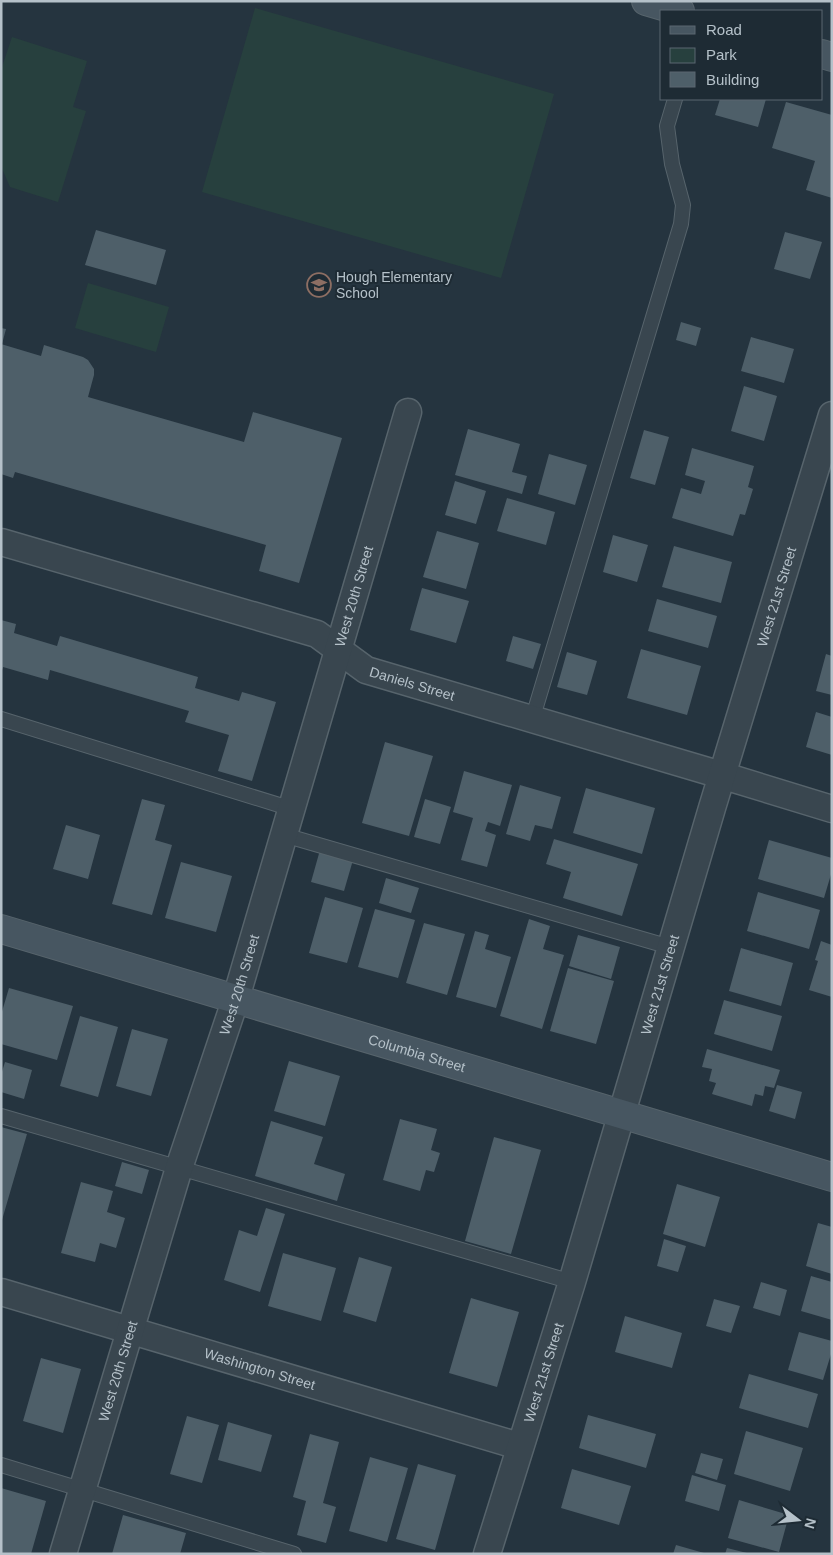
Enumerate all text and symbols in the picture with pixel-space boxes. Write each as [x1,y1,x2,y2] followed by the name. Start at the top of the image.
[660,10,823,100] legend
[706,21,742,38] text: Road
[706,46,737,63] text: Park
[706,71,759,88] text: Building
[336,269,452,301] place label: Hough Elementary School
[306,272,332,298] school or university icon: Hough Elementary School
[332,544,376,649] street label: West 20th Street
[754,545,799,649] street label: West 21st Street
[368,663,457,704] street label: Daniels Street
[216,933,262,1037] street label: West 20th Street
[638,933,682,1036] street label: West 21st Street
[366,1031,467,1075] street label: Columbia Street
[95,1319,141,1423] street label: West 20th Street
[521,1321,567,1424] street label: West 21st Street
[203,1345,317,1393] street label: Washington Street
[773,1495,823,1545] north arrow
[801,1517,820,1531] text: N

